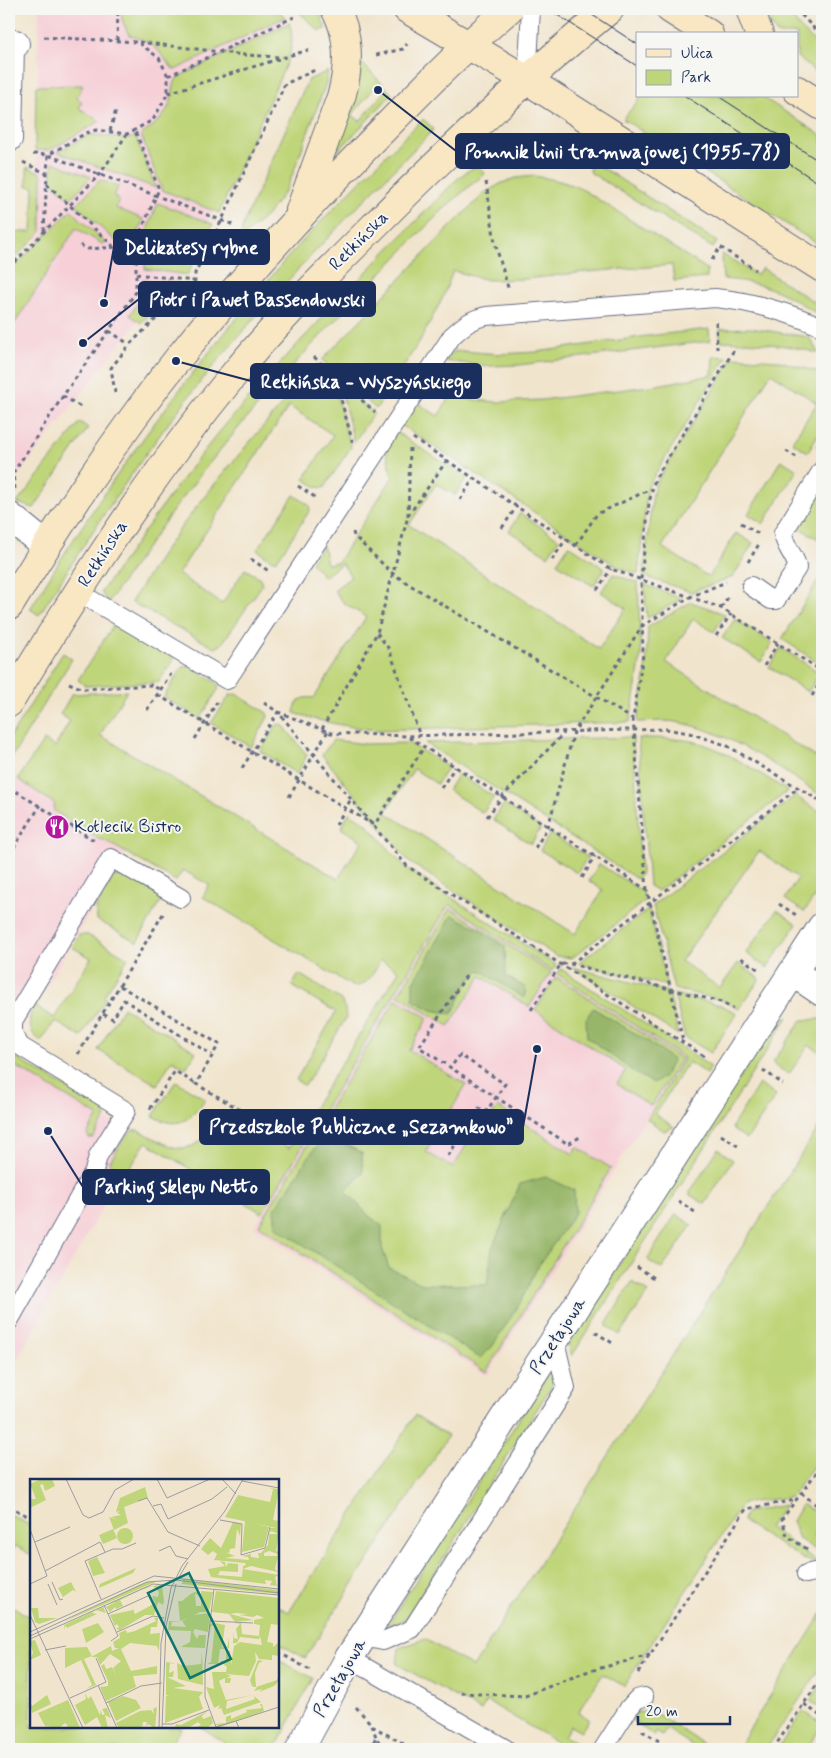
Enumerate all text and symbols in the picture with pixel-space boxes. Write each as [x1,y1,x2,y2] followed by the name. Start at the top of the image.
[636,32,798,98] legend
[681,44,714,64] text: Ulica
[681,68,711,88] text: Park
[456,134,789,168] callout: Pomnik linii tramwajowej (1955-78)
[464,140,780,166] text: Pomnik linii tramwajowej (1955-78)
[324,206,394,276] street label: Retkińska
[114,230,269,264] callout: Delikatesy rybne
[124,236,259,262] text: Delikatesy rybne
[139,282,375,316] callout: Piotr i Paweł Bassendowski
[149,288,365,313] text: Piotr i Paweł Bassendowski
[251,364,481,398] callout: Retkińska - Wyszyńskiego
[261,370,471,398] text: Retkińska - Wyszyńskiego
[72,516,134,592] street label: Retkińska
[44,814,70,840] restaurant icon: Kotlecik Bistro
[74,815,181,839] place label: Kotlecik Bistro
[200,1110,523,1144] callout: Przedszkole Publiczne „Sezamkowo”
[209,1115,513,1140] text: Przedszkole Publiczne „Sezamkowo”
[83,1170,269,1204] callout: Parking sklepu Netto
[94,1175,258,1203] text: Parking sklepu Netto
[524,1293,592,1379] street label: Przełajowa
[30,1479,279,1728] inset map
[308,1634,372,1722] street label: Przełajowa
[638,1693,731,1725] scale bar
[646,1702,678,1722] text: 20 m

